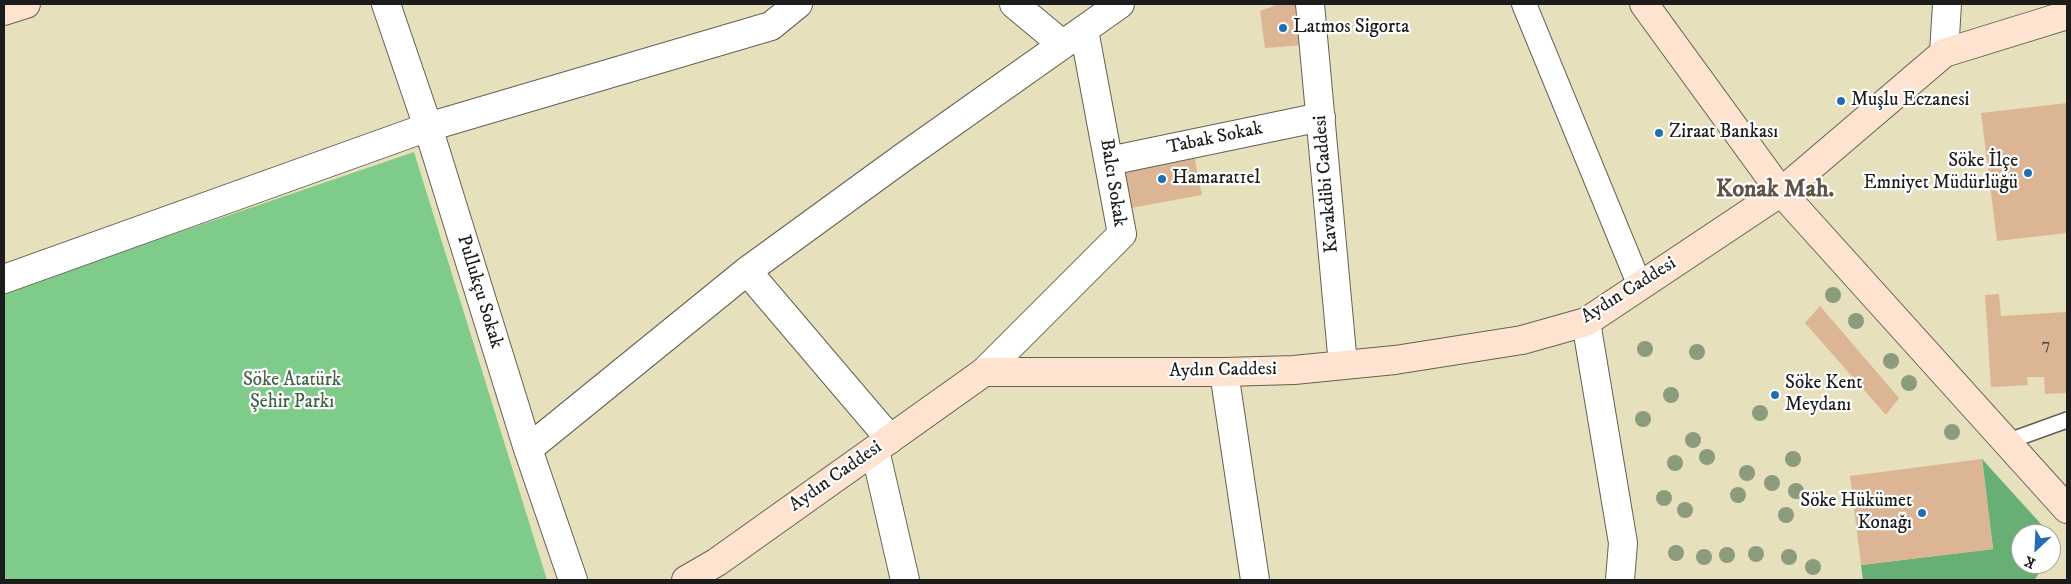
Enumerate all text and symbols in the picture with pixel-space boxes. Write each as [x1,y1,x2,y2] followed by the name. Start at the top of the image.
[1293,17,1409,39] place label: Latmos Sigorta
[1277,22,1289,34] marker: Latmos Sigorta
[1851,90,1969,112] place label: Muşlu Eczanesi
[1835,95,1847,107] marker: Muşlu Eczanesi
[1310,114,1344,254] street label: Kavakdibi Caddesi
[1165,118,1265,160] street label: Tabak Sokak
[1669,122,1778,144] place label: Ziraat Bankası
[1653,127,1665,139] marker: Ziraat Bankası
[1094,137,1130,229] street label: Balcı Sokak
[1863,151,2018,195] place label: Söke İlçe Emniyet Müdürlüğü
[2022,167,2034,179] marker: Söke İlçe Emniyet Müdürlüğü
[1172,168,1260,190] place label: Hamarat1el
[1156,173,1168,185] marker: Hamarat1el
[1716,177,1834,205] district label: Konak Mah.
[451,233,507,351] street label: Pullukçu Sokak
[1577,253,1681,329] street label: Aydın Caddesi
[2042,336,2050,356] house number: 7
[1169,359,1277,383] street label: Aydın Caddesi
[243,370,341,414] park label: Söke Atatürk Şehir Parkı
[1785,373,1862,417] place label: Söke Kent Meydanı
[1769,389,1781,401] marker: Söke Kent Meydanı
[785,437,887,517] street label: Aydın Caddesi
[1800,491,1912,535] place label: Söke Hükümet Konağı
[1916,507,1928,519] marker: Söke Hükümet Konağı
[2011,524,2061,574] north arrow
[2022,551,2038,572] text: K

